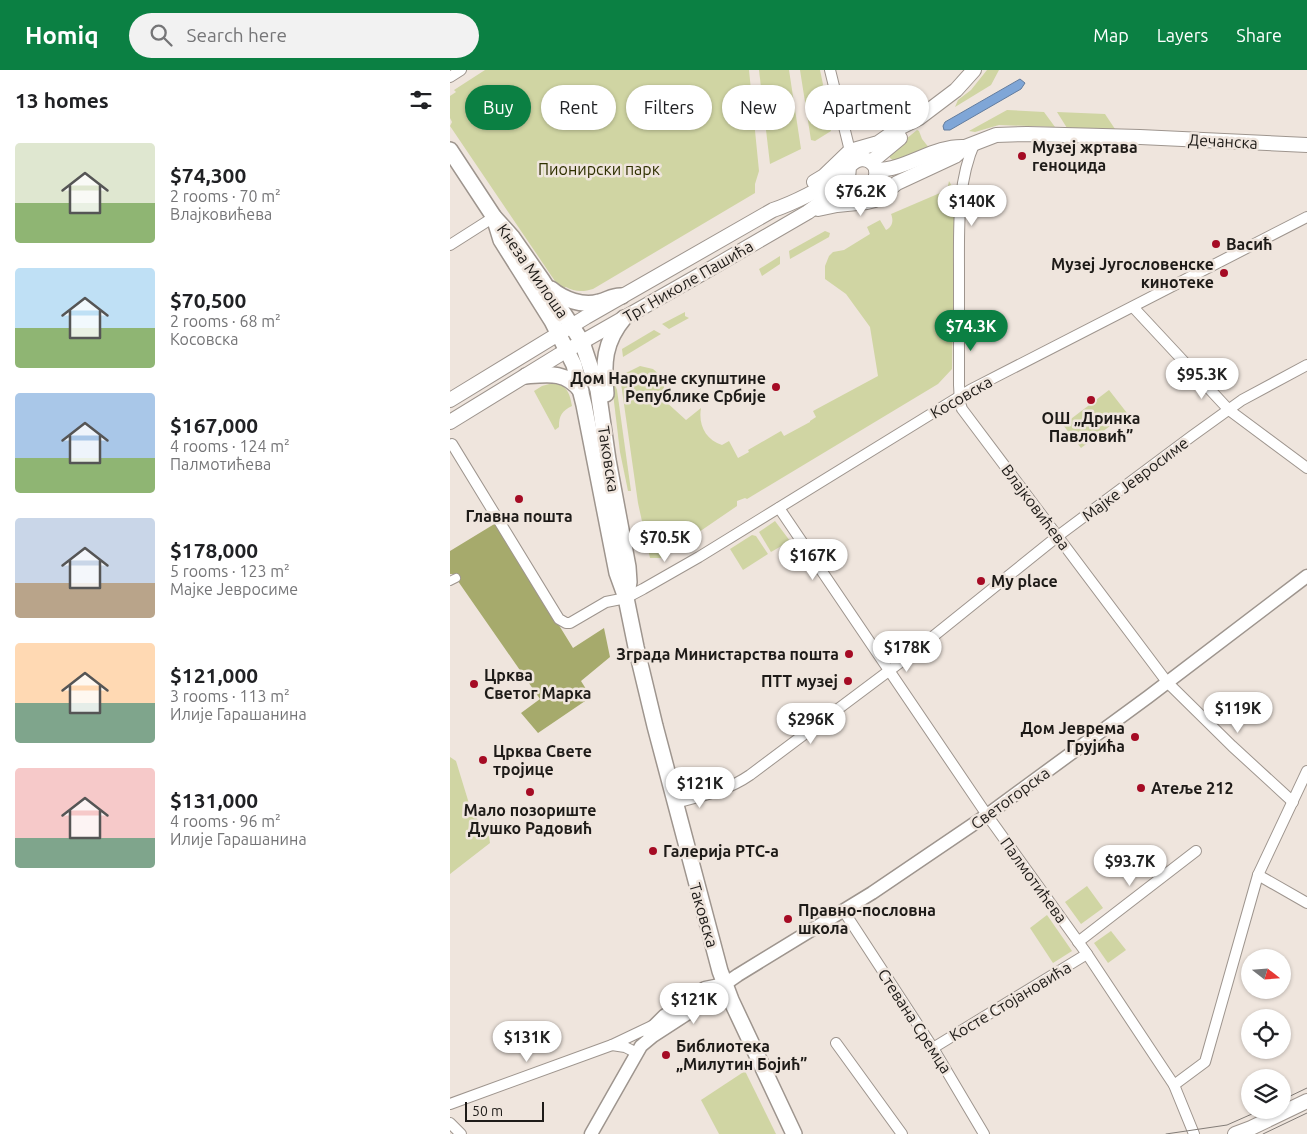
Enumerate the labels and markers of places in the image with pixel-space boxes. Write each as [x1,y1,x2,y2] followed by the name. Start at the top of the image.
[1032,138,1138,174] place label: Музеј жртава геноцида
[1016,150,1028,162] marker: Музеј жртава геноцида
[820,174,902,217] pin: $76.2K
[937,184,1007,227] pin: $140K
[1226,235,1272,253] place label: Васић
[1210,238,1222,250] marker: Васић
[1051,255,1214,291] place label: Музеј Југословенске кинотеке
[1218,267,1230,279] marker: Музеј Југословенске кинотеке
[930,310,1012,352] pin: $74.3K
[1161,358,1243,400] pin: $95.3K
[570,369,766,405] place label: Дом Народне скупштине Републике Србије
[770,381,782,393] marker: Дом Народне скупштине Републике Србије
[1085,394,1097,406] marker: ОШ „Дринка Павловић”
[1042,409,1140,445] place label: ОШ „Дринка Павловић”
[513,493,525,505] marker: Главна пошта
[465,507,573,525] place label: Главна пошта
[624,520,706,563] pin: $70.5K
[778,538,848,581] pin: $167K
[991,572,1058,590] place label: My place
[975,575,987,587] marker: My place
[872,630,942,673] pin: $178K
[616,645,839,663] place label: Зграда Министарства пошта
[843,648,855,660] marker: Зграда Министарства пошта
[484,666,592,702] place label: Црква Светог Марка
[761,672,838,690] place label: ПТТ музеј
[842,675,854,687] marker: ПТТ музеј
[468,678,480,690] marker: Црква Светог Марка
[1203,692,1273,734] pin: $119K
[776,702,846,745] pin: $296K
[1020,719,1125,755] place label: Дом Јеврема Грујића
[1129,731,1141,743] marker: Дом Јеврема Грујића
[493,742,592,778] place label: Црква Свете тројице
[477,754,489,766] marker: Црква Свете тројице
[665,766,735,809] pin: $121K
[1151,779,1233,797] place label: Атеље 212
[1135,782,1147,794] marker: Атеље 212
[524,786,536,798] marker: Мало позориште Душко Радовић
[464,801,596,837] place label: Мало позориште Душко Радовић
[663,842,779,860] place label: Галерија РТС-а
[1089,844,1171,887] pin: $93.7K
[647,845,659,857] marker: Галерија РТС-а
[798,901,936,937] place label: Правно-пословна школа
[782,913,794,925] marker: Правно-пословна школа
[659,982,729,1025] pin: $121K
[492,1020,562,1063] pin: $131K
[676,1037,807,1073] place label: Библиотека „Милутин Бојић”
[660,1049,672,1061] marker: Библиотека „Милутин Бојић”

